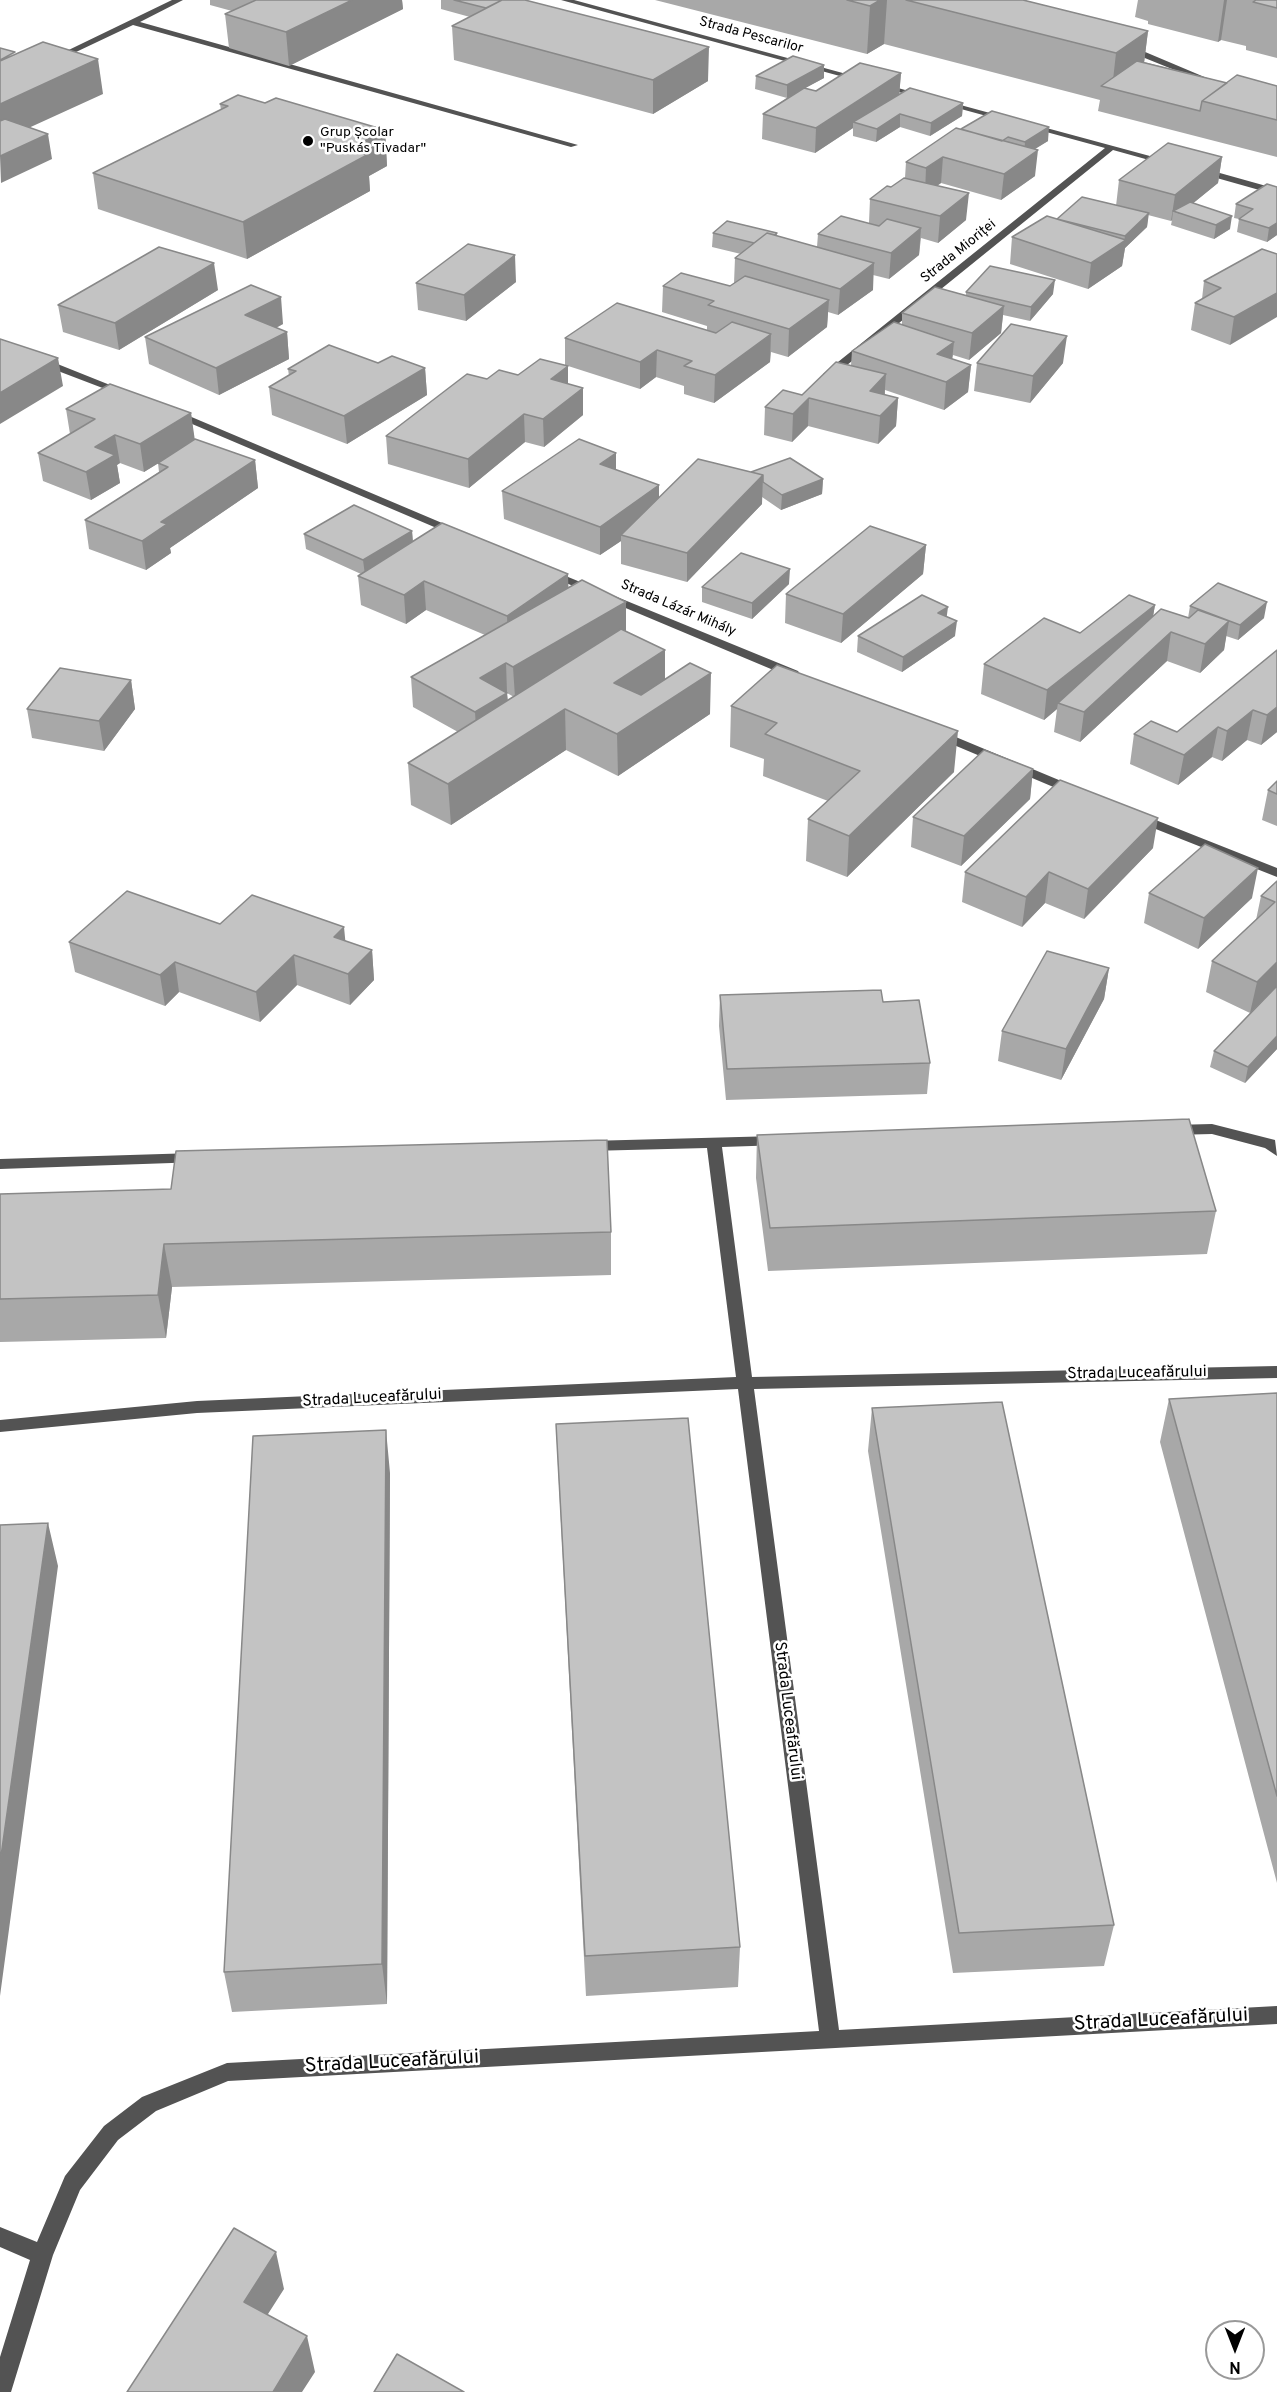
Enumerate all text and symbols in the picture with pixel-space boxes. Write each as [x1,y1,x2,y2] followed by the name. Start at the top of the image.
[697,14,805,58] street label: Strada Pescarilor
[320,125,426,158] place label: Grup Școlar "Puskás Tivadar"
[301,134,315,148] marker: Grup Școlar "Puskás Tivadar"
[918,217,1000,287] street label: Strada Mioriței
[618,577,738,641] street label: Strada Lázár Mihály
[1067,1363,1207,1385] street label: Strada Luceafărului
[302,1386,442,1412] street label: Strada Luceafărului
[769,1641,805,1781] street label: Strada Luceafărului
[1073,2004,1249,2038] street label: Strada Luceafărului
[304,2046,480,2080] street label: Strada Luceafărului
[1205,2320,1265,2380] north arrow
[1229,2356,1241,2376] text: N

